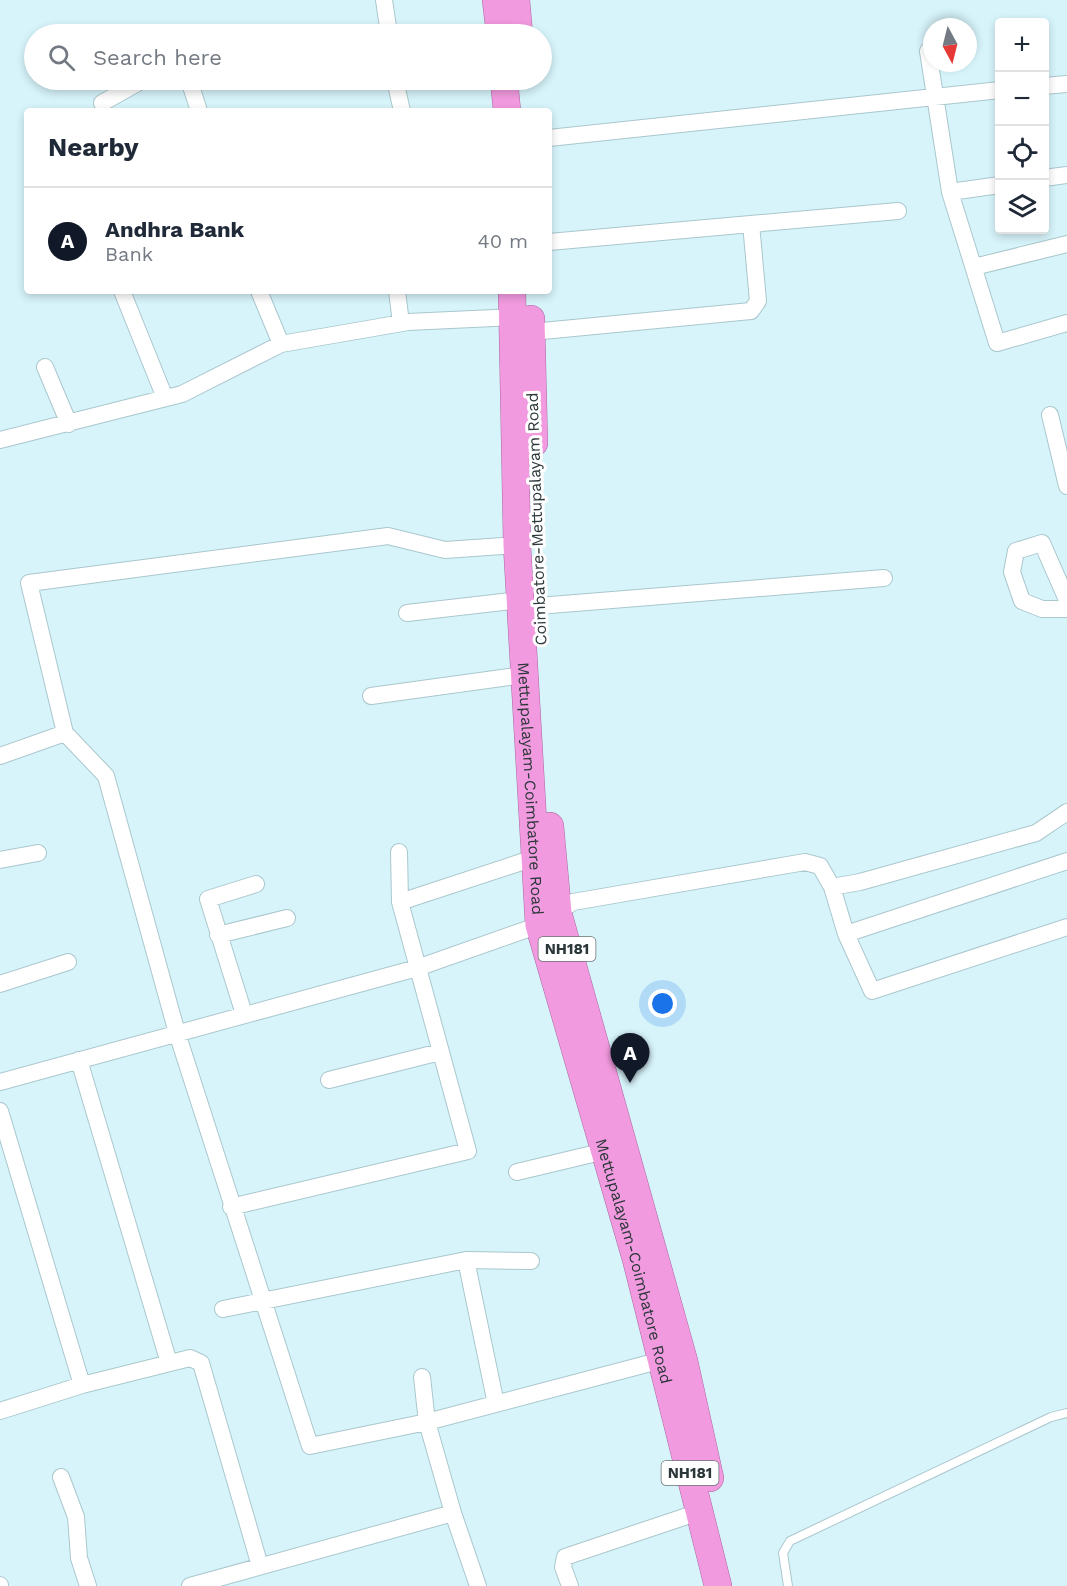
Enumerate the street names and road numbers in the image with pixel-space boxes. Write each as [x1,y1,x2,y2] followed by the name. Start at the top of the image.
[523,392,550,646] street label: Coimbatore-Mettupalayam Road
[514,662,547,916] street label: Mettupalayam-Coimbatore Road
[538,937,596,961] road number: NH181
[591,1136,676,1386] street label: Mettupalayam-Coimbatore Road
[662,1461,718,1485] road number: NH181

